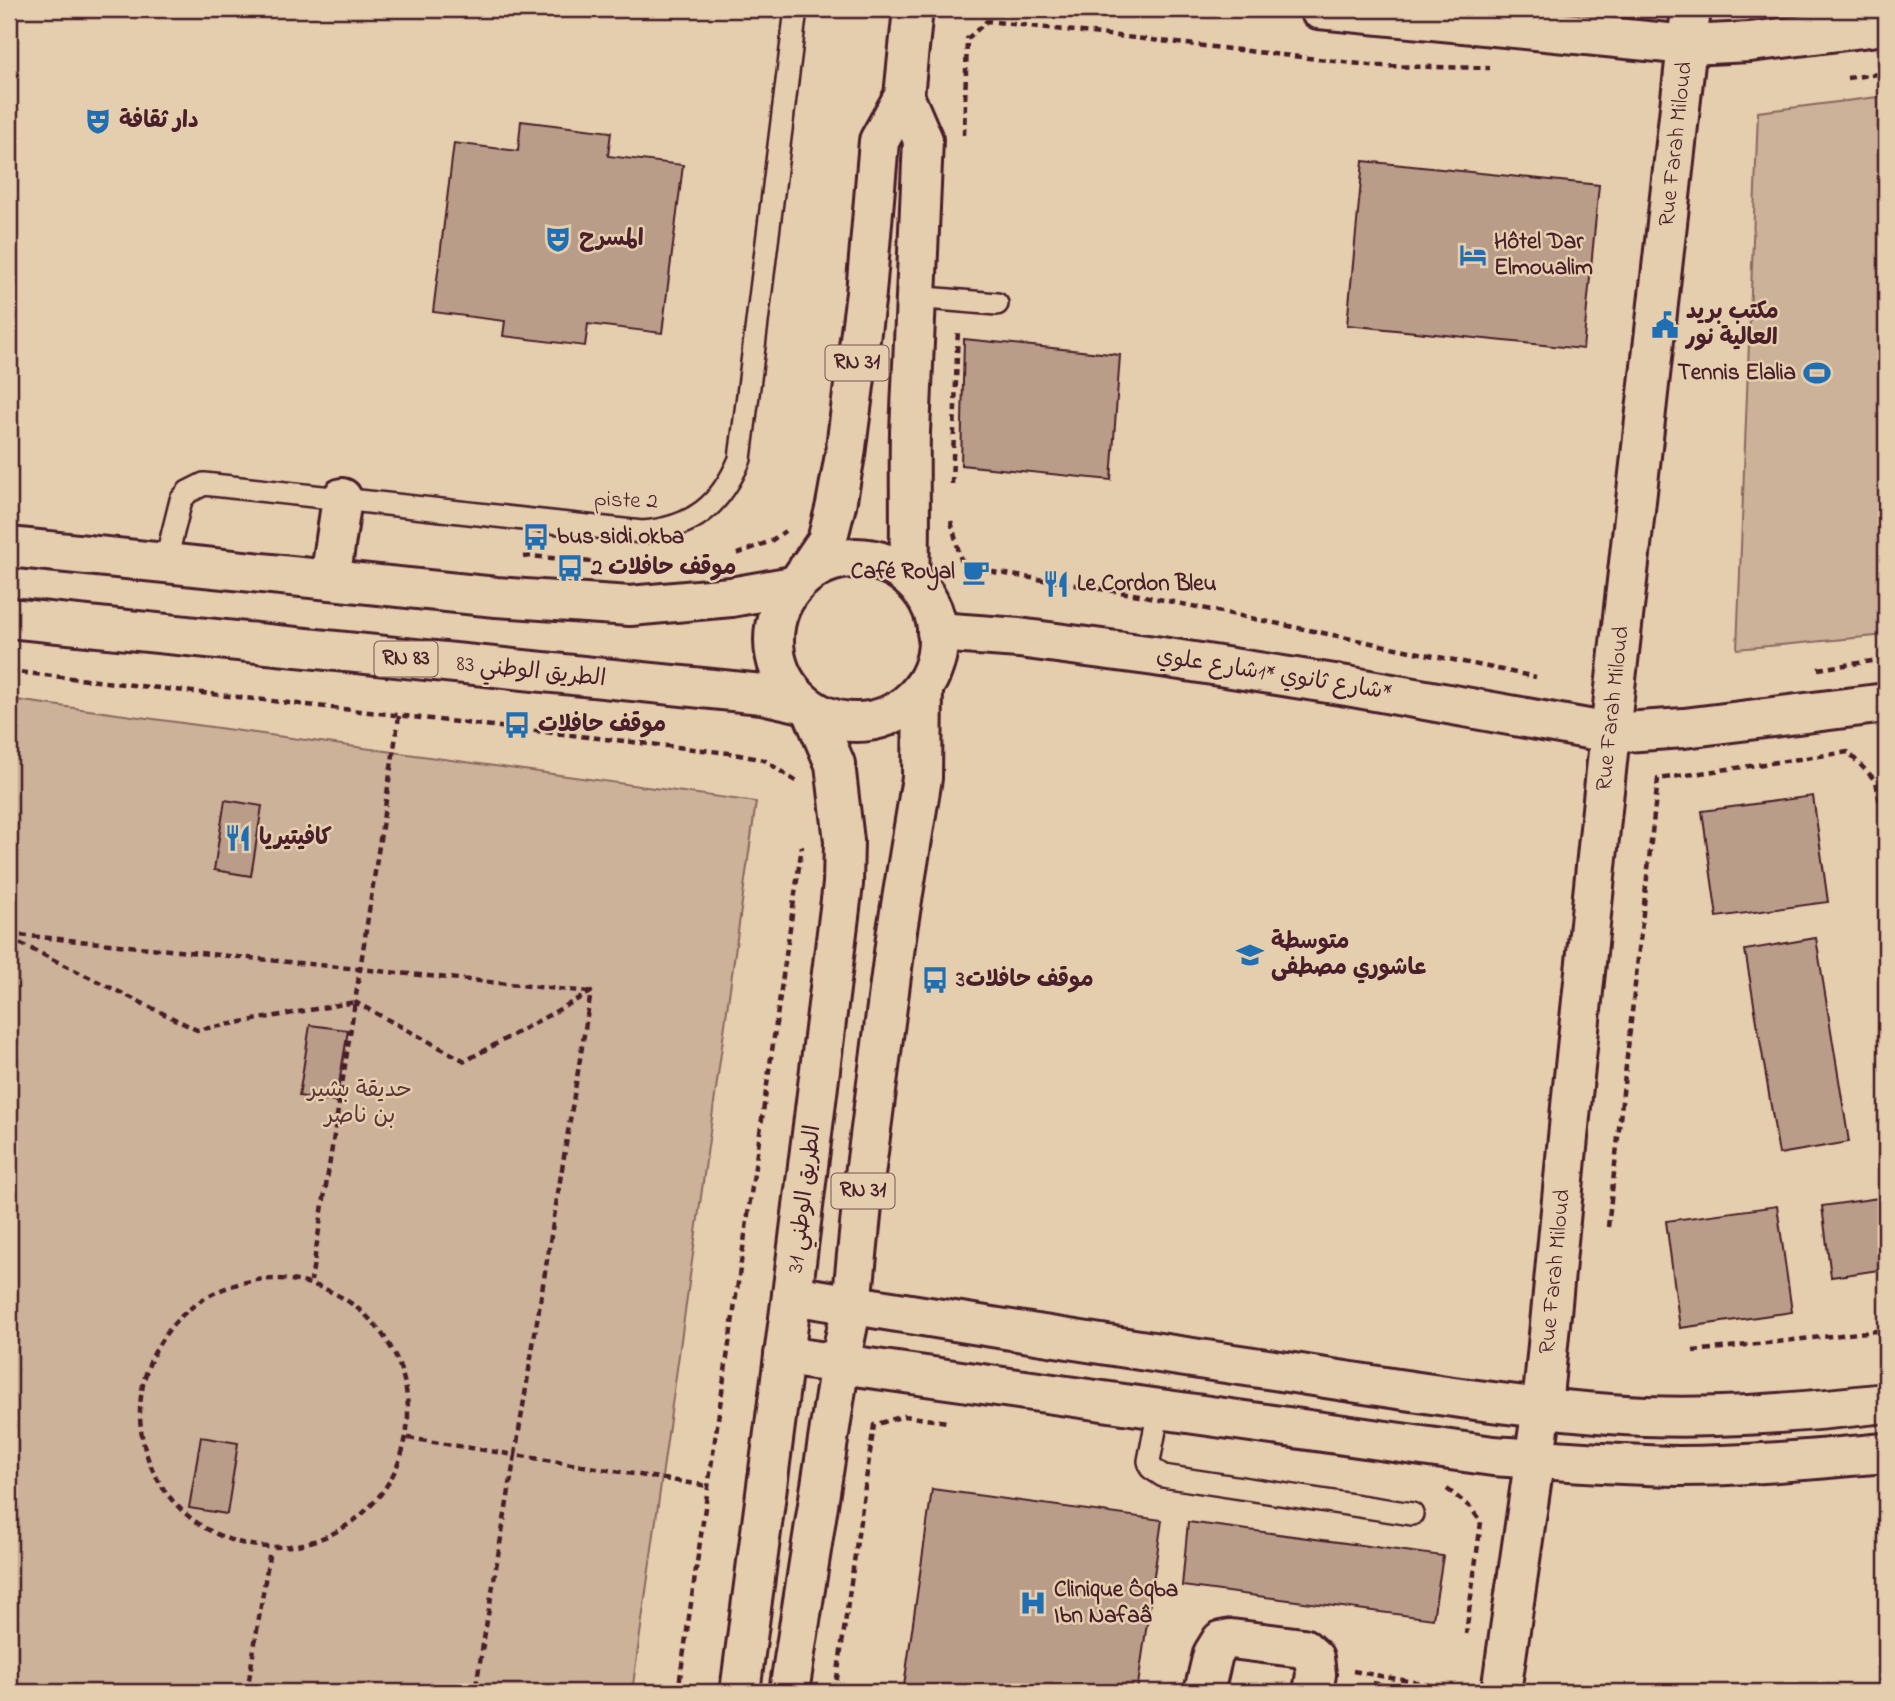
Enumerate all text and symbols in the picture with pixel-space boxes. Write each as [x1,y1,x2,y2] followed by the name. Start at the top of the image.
[1650,60,1701,228] street label: Rue Farah Miloud
[119,105,199,138] place label: دار ثقافة
[83,106,113,136] theatre icon: دار ثقافة
[579,223,644,256] place label: المسرح
[543,224,573,254] theatre icon: المسرح
[1494,226,1593,285] place label: Hôtel Dar Elmoualim
[1458,240,1488,270] hotel icon: Hôtel Dar Elmoualim
[1684,296,1779,355] place label: مكتب بريد العالية نور
[1650,310,1680,340] public building icon: مكتب بريد العالية نور
[826,346,888,380] road number: RN 31
[1678,357,1796,390] place label: Tennis Elalia
[1802,358,1832,388] sports icon: Tennis Elalia
[594,483,658,519] street label: piste 2
[557,521,684,554] place label: bus sidi okba
[521,522,551,552] bus stop icon: bus sidi okba
[590,552,736,585] place label: موقف حافلات 2
[555,553,585,583] bus stop icon: موقف حافلات 2
[851,556,955,591] place label: Café Royal
[961,557,991,587] cafe icon: Café Royal
[1077,568,1217,601] place label: Le Cordon Bleu
[1041,569,1071,599] restaurant icon: Le Cordon Bleu
[1588,624,1638,792] street label: Rue Farah Miloud
[1154,640,1394,710] street label: شارع ثانوي *1شارع علوي*
[374,642,438,676] road number: RN 83
[454,648,607,698] street label: الطريق الوطني 83
[538,709,666,742] place label: موقف حافلات
[502,710,532,740] bus stop icon: موقف حافلات
[259,822,333,855] place label: كافيتيريا
[223,823,253,853] restaurant icon: كافيتيريا
[1271,926,1426,985] place label: متوسطة عاشوري مصطفى
[1235,940,1265,970] school or university icon: متوسطة عاشوري مصطفى
[955,964,1094,997] place label: موقف حافلات3
[920,965,950,995] bus stop icon: موقف حافلات3
[306,1074,412,1133] park label: حديقة بشير بن ناصر
[780,1123,832,1275] street label: الطريق الوطني 31
[832,1174,894,1208] road number: RN 31
[1531,1188,1579,1355] street label: Rue Farah Miloud
[1054,1574,1178,1633] place label: Clinique Ôqba Ibn Nafaâ
[1018,1588,1048,1618] hospital icon: Clinique Ôqba Ibn Nafaâ

